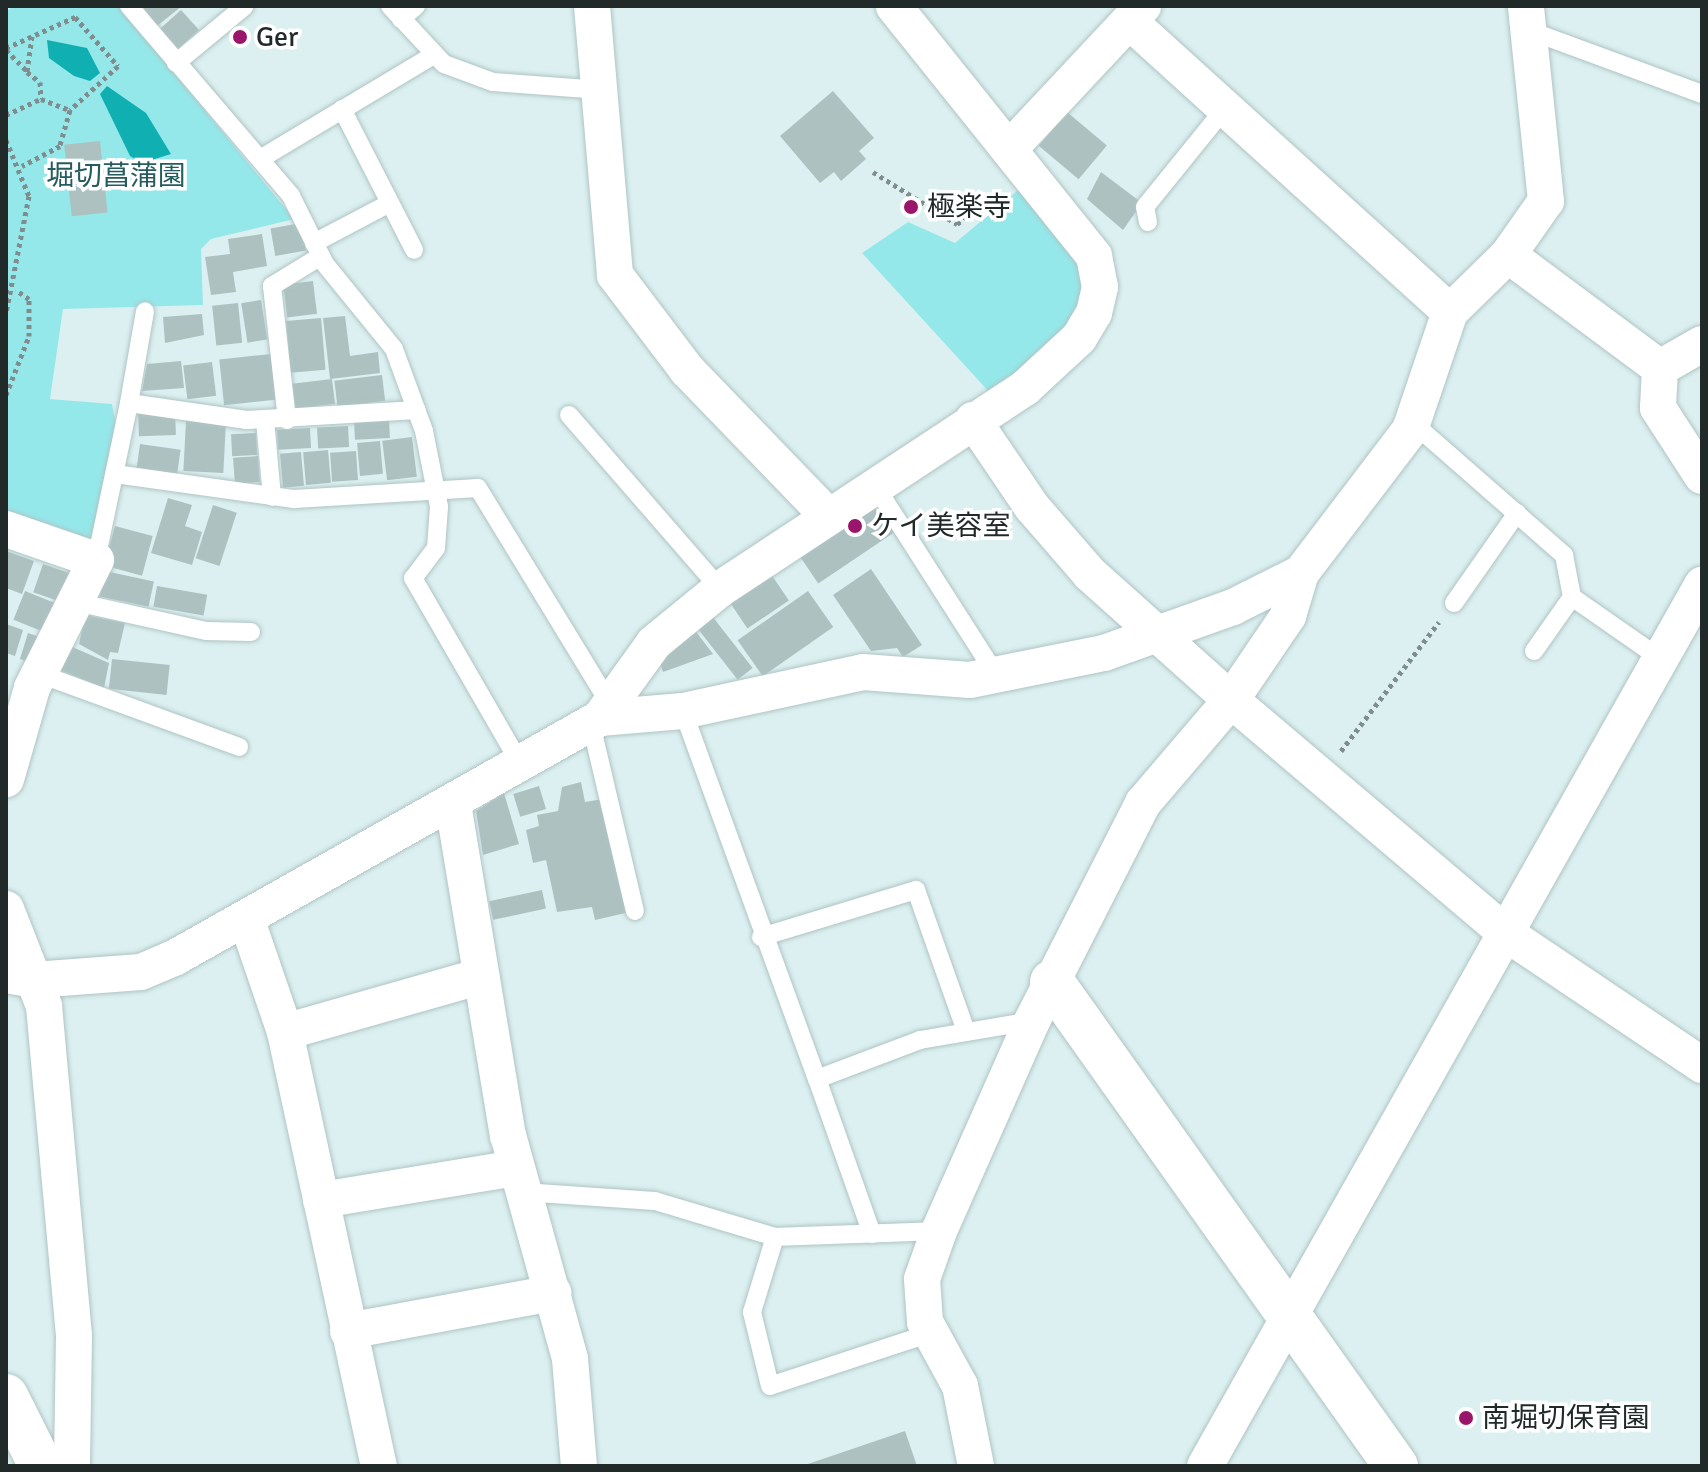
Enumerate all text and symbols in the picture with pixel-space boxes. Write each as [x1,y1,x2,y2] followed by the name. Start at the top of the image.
[256,20,298,54] place label: Ger
[231,28,249,46] marker: Ger
[46,159,186,193] park label: 堀切菖蒲園
[927,190,1011,224] place label: 極楽寺
[902,198,920,216] marker: 極楽寺
[871,509,1011,543] place label: ケイ美容室
[846,517,864,535] marker: ケイ美容室
[1482,1401,1650,1435] place label: 南堀切保育園
[1457,1409,1475,1427] marker: 南堀切保育園

